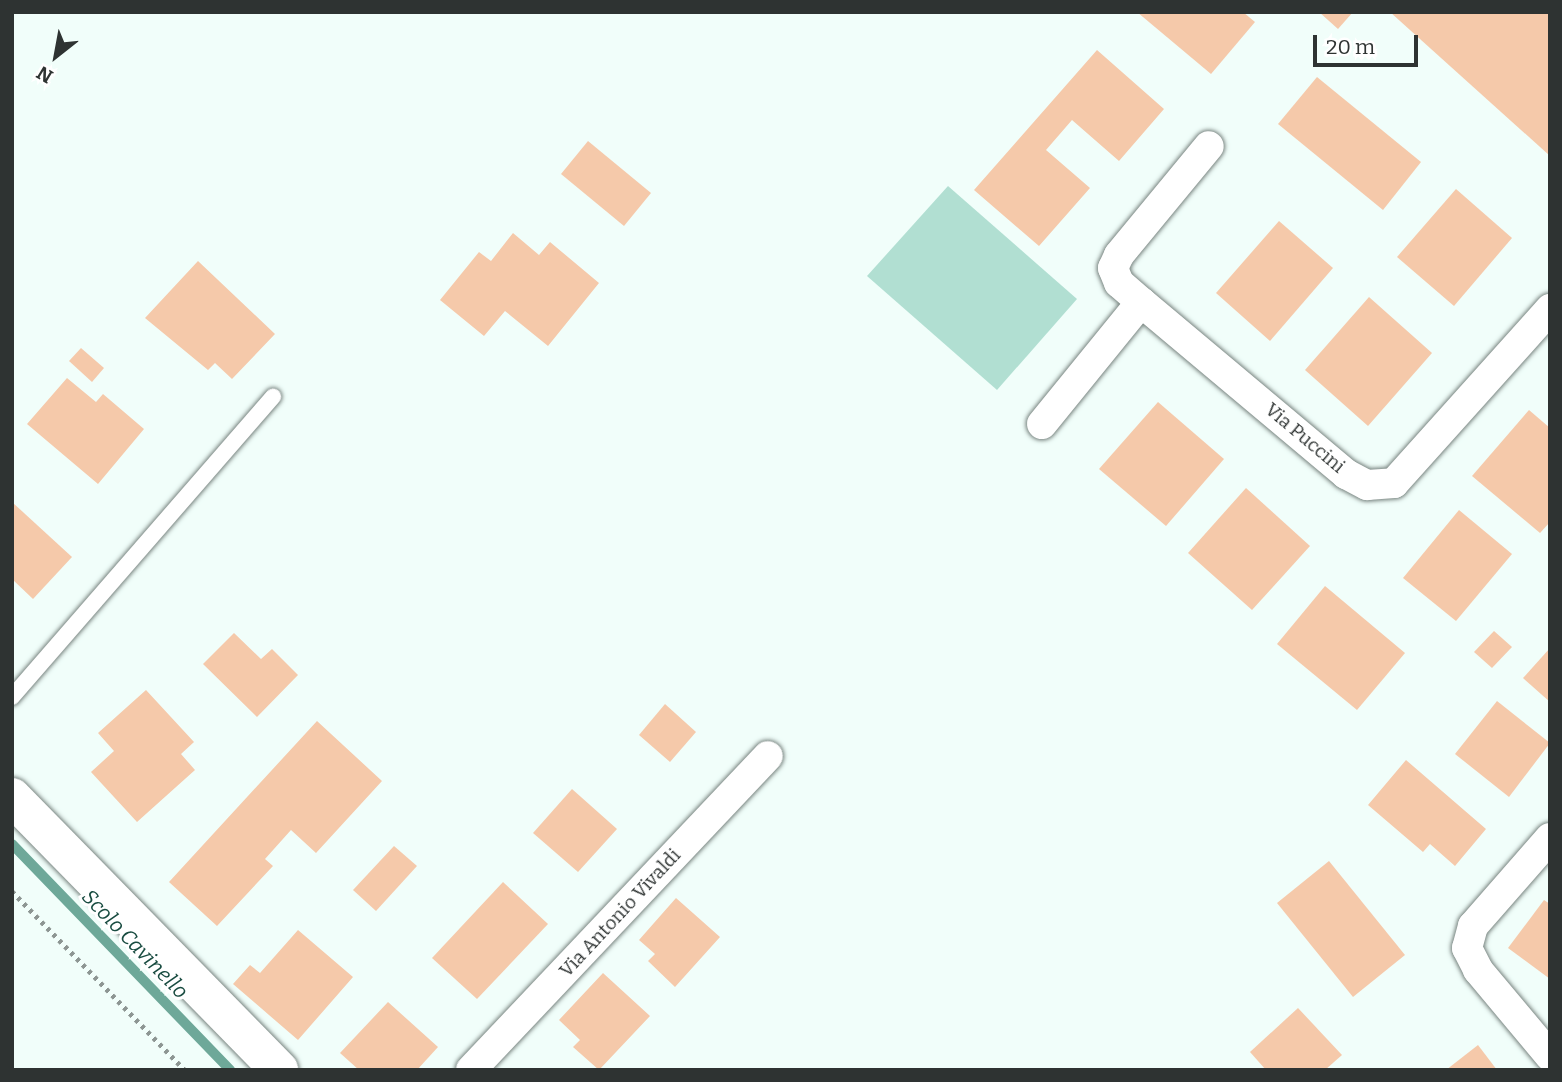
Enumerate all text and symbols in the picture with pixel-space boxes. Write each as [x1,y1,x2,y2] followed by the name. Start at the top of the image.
[21,21,91,91] north arrow
[1317,21,1422,65] scale bar
[1326,34,1375,60] text: 20 m
[33,61,57,88] text: N
[1261,398,1349,478] street label: Via Puccini
[555,844,685,982] street label: Via Antonio Vivaldi
[77,884,193,1004] water label: Scolo Cavinello

